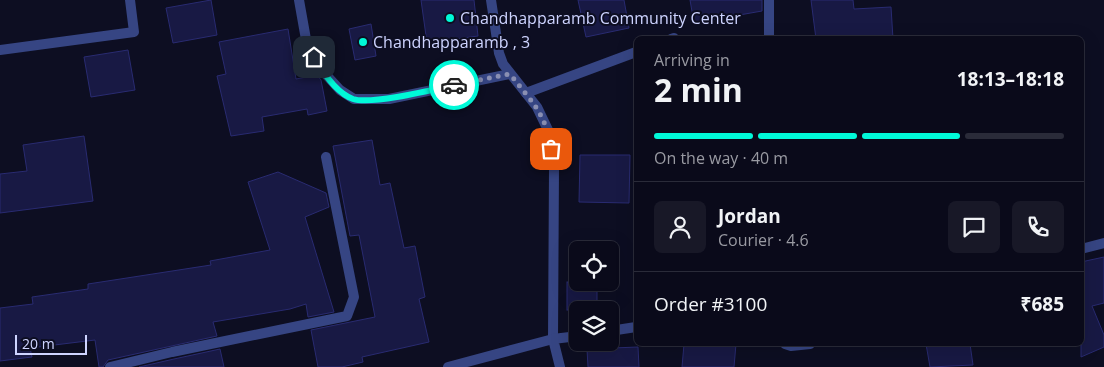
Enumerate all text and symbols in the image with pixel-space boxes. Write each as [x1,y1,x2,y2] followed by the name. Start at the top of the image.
[460,7,741,29] place label: Chandhapparamb Community Center
[444,12,456,24] marker: Chandhapparamb Community Center
[373,31,530,53] place label: Chandhapparamb , 3
[293,36,335,78] pin
[357,36,369,48] marker: Chandhapparamb , 3
[300,43,328,71] icon: home
[654,49,730,71] text: Arriving in
[429,60,479,110] courier
[957,66,1064,92] text: 18:13–18:18
[654,68,743,111] text: 2 min
[440,71,468,99] icon: car
[530,128,572,170] pin
[537,135,565,163] icon: bag
[654,147,788,169] text: On the way · 40 m
[654,201,706,253] button: person
[948,201,1000,253] button: chat
[1012,201,1064,253] button: phone
[718,203,781,229] text: Jordan
[718,229,809,251] text: Courier · 4.6
[569,241,619,351] map controls
[569,241,619,291] button: locate
[654,291,767,317] text: Order #3100
[1021,291,1064,317] text: ₹685
[569,301,619,351] button: layers
[15,332,88,355] scale bar
[22,334,55,353] text: 20 m

